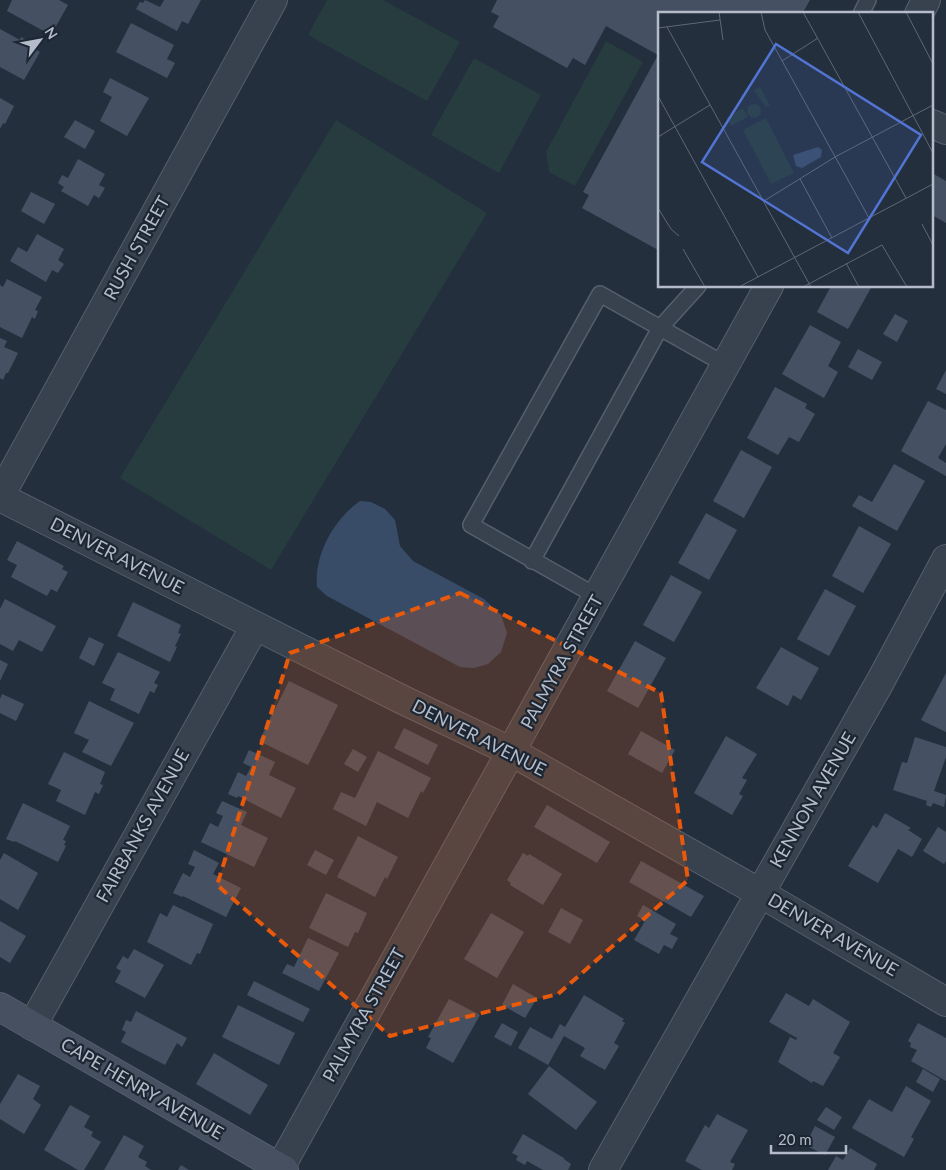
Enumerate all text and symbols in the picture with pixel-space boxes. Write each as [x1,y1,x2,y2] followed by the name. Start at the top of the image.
[658,12,934,288] inset map
[15,15,65,65] north arrow
[41,24,62,42] text: N
[98,191,174,303] street label: RUSH STREET
[47,512,188,598] street label: DENVER AVENUE
[515,590,607,732] street label: PALMYRA STREET
[409,694,550,780] street label: DENVER AVENUE
[764,728,860,871] street label: KENNON AVENUE
[91,745,193,906] street label: FAIRBANKS AVENUE
[764,888,903,980] street label: DENVER AVENUE
[317,943,409,1085] street label: PALMYRA STREET
[57,1033,228,1144] street label: CAPE HENRY AVENUE
[771,1122,846,1154] scale bar
[778,1130,812,1148] text: 20 m

